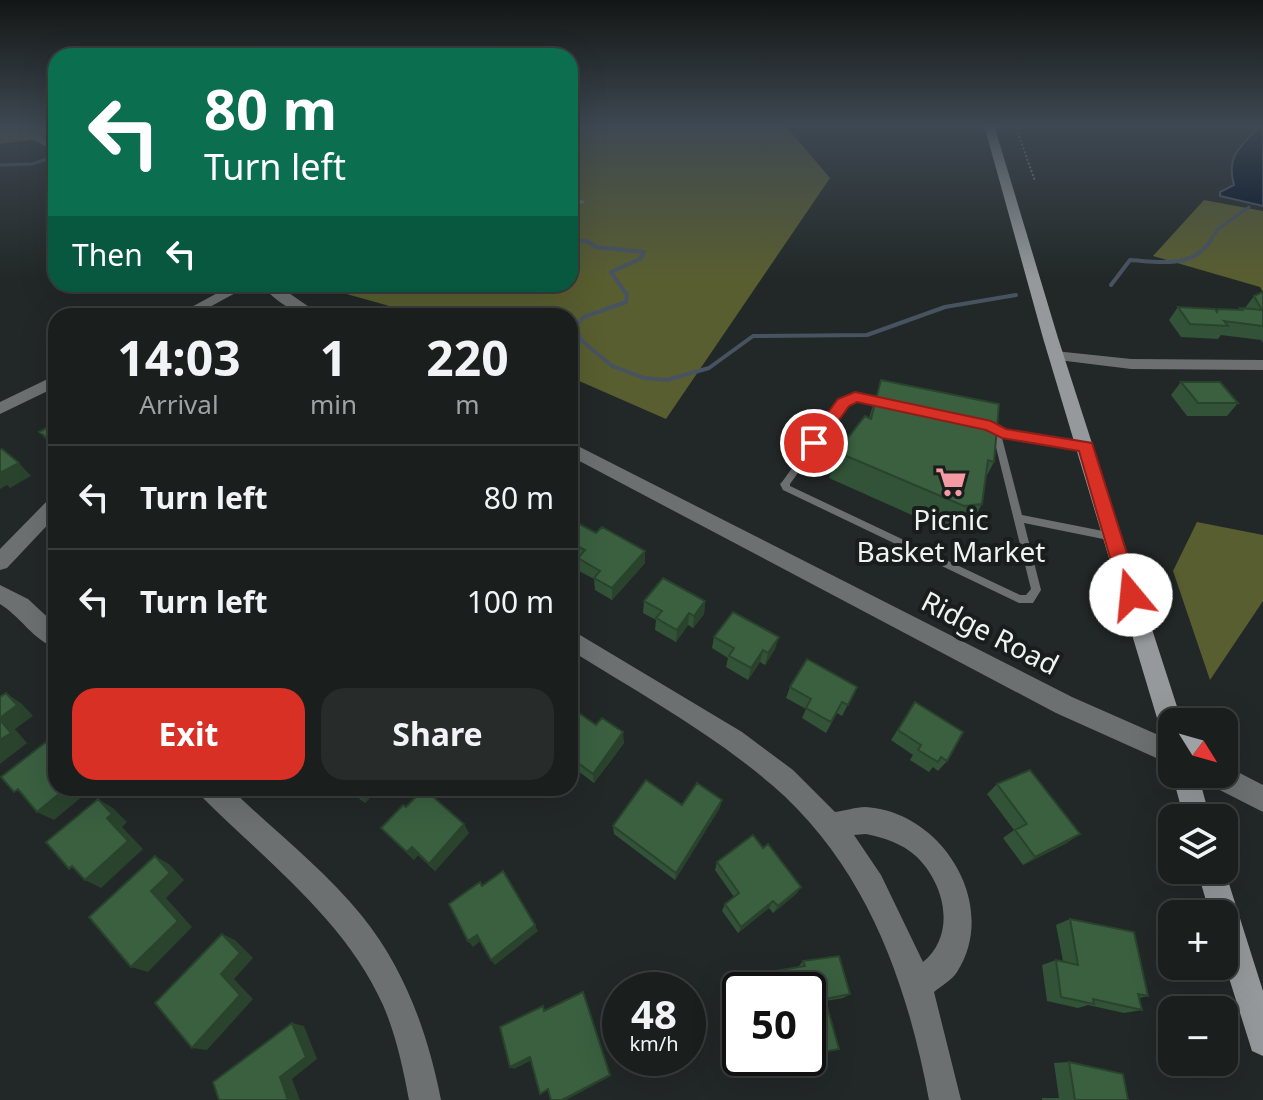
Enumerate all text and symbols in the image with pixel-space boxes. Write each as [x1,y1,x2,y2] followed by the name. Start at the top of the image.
[204,70,337,146] text: 80 m
[72,80,176,184] icon: left
[204,142,346,191] text: Turn left
[159,232,203,276] icon: left
[72,234,143,275] text: Then
[117,325,241,390] text: 14:03
[320,325,347,390] text: 1
[426,325,509,390] text: 220
[139,386,219,422] text: Arrival
[310,386,357,422] text: min
[455,386,480,422] text: m
[780,409,848,477] pin
[792,421,836,465] icon: arrive
[934,465,968,499] supermarket icon: Picnic Basket Market
[72,475,116,519] icon: left
[140,477,268,518] text: Turn left
[484,477,554,518] text: 80 m
[857,500,1045,570] place label: Picnic Basket Market
[1089,553,1173,637] position arrow
[72,579,116,623] icon: left
[140,581,268,622] text: Turn left
[467,581,554,622] text: 100 m
[915,581,1066,683] street label: Ridge Road
[72,688,305,780] button: Exit
[321,688,554,780] button: Share
[1158,708,1238,788] north arrow
[1158,708,1238,1076] map controls
[1158,804,1238,884] button: layers
[1158,900,1238,980] button: +
[722,972,826,1076] speed limit sign: 50
[631,986,677,1041] text: 48
[1158,996,1238,1076] button: −
[629,1030,679,1057] text: km/h

